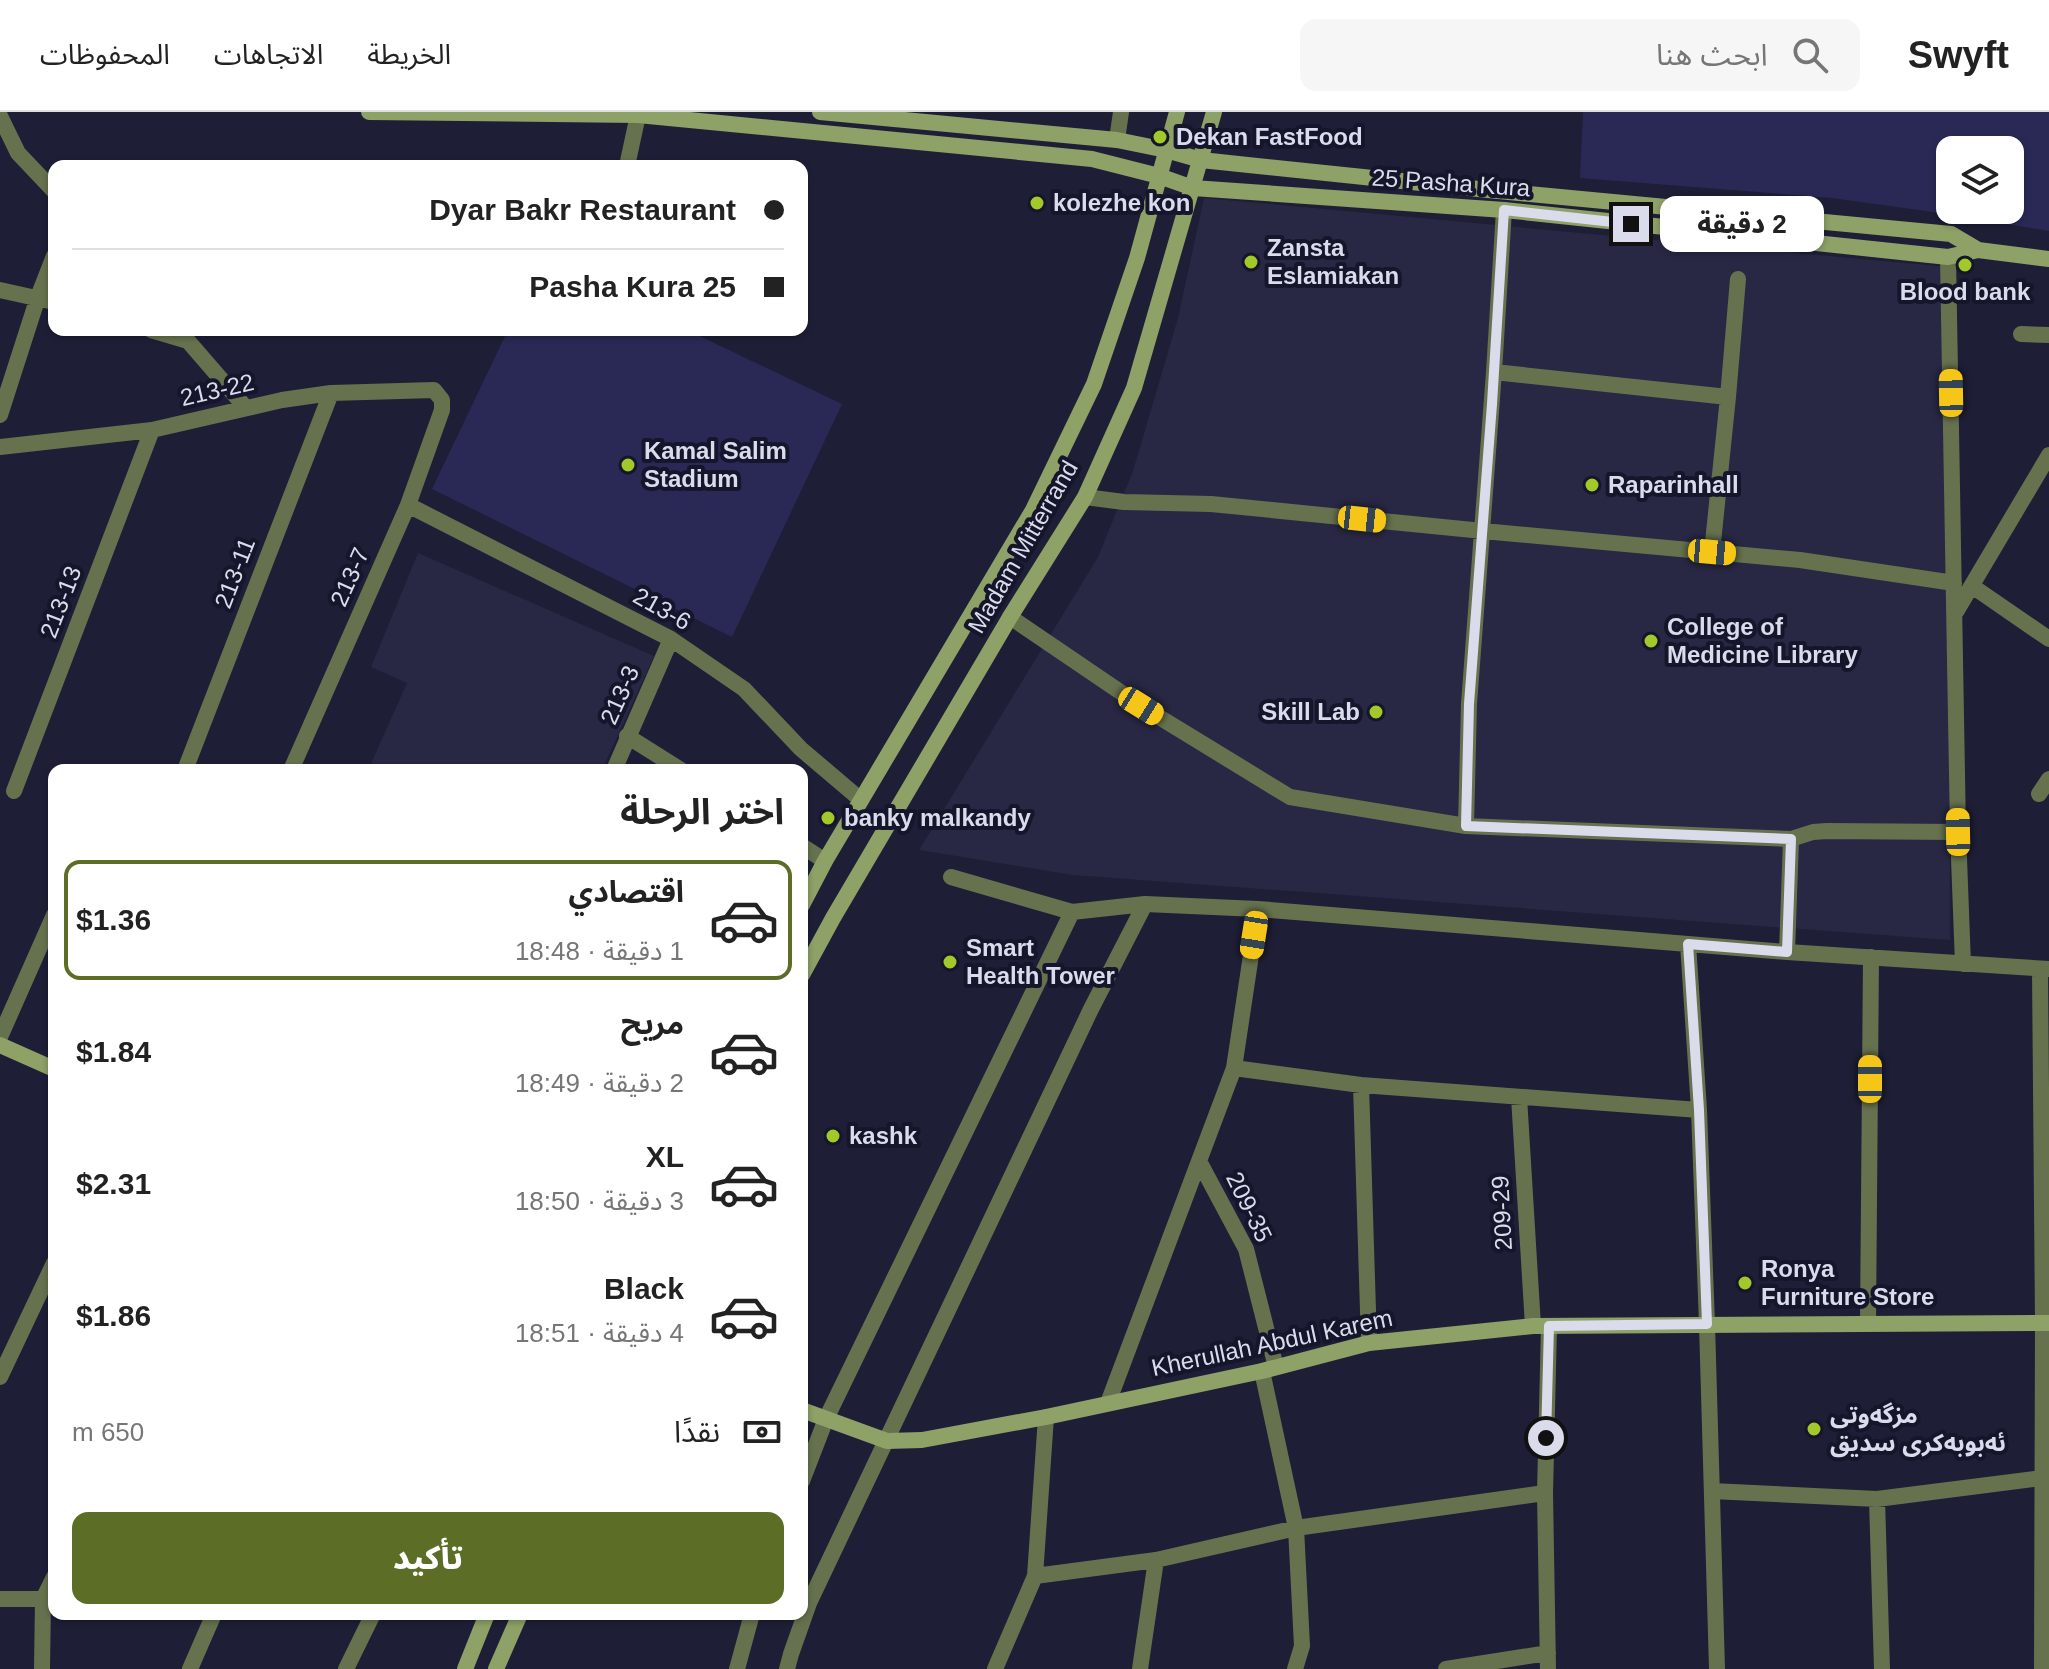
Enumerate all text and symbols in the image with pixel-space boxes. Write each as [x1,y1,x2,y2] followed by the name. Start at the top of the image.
[1300,19,1860,91] search box
[1788,33,1832,77] icon: search
[1908,34,2009,76] text: Swyft
[1656,38,1768,71] text: ابحث هنا
[40,39,170,70] text: المحفوظات
[214,39,323,70] text: الاتجاهات
[367,39,451,70] text: الخريطة
[1176,123,1363,150] place label: Dekan FastFood
[1151,128,1169,146] marker: Dekan FastFood
[1936,136,2024,224] map controls
[1936,136,2024,224] button: layers
[1371,163,1532,202] street label: 25 Pasha Kura
[1053,189,1190,216] place label: kolezhe kon
[429,193,736,226] text: Dyar Bakr Restaurant
[1028,194,1046,212] marker: kolezhe kon
[1659,196,1823,252] callout: 2 دقيقة
[1613,206,1649,242] route end
[1697,209,1787,239] text: 2 دقيقة
[1267,234,1399,289] place label: Zansta Eslamiakan
[1242,253,1260,271] marker: Zansta Eslamiakan
[1956,256,1974,274] marker: Blood bank
[529,270,736,303] text: 25 Pasha Kura
[1900,278,2031,305] place label: Blood bank
[177,368,256,411] street label: 213-22
[1939,369,1963,417] car
[644,437,787,492] place label: Kamal Salim Stadium
[619,456,637,474] marker: Kamal Salim Stadium
[962,456,1083,638] street label: Madam Mitterrand
[1608,471,1739,498] place label: Raparinhall
[1583,476,1601,494] marker: Raparinhall
[1337,505,1387,533] car
[209,534,260,612] street label: 213-11
[1687,538,1737,566] car
[325,543,374,610] street label: 213-7
[35,562,87,642] street label: 213-13
[629,582,696,635] street label: 213-6
[1667,613,1858,668] place label: College of Medicine Library
[1642,632,1660,650] marker: College of Medicine Library
[595,661,644,728] street label: 213-3
[1114,683,1168,729] car
[1261,698,1360,725] place label: Skill Lab
[1367,703,1385,721] marker: Skill Lab
[620,791,784,832] text: اختر الرحلة
[844,804,1031,831] place label: banky malkandy
[1946,808,1970,856] car
[819,809,837,827] marker: banky malkandy
[569,875,684,908] text: اقتصادي
[708,884,780,956] icon: car
[76,903,151,936] text: $1.36
[1238,909,1270,961] car
[966,934,1115,989] place label: Smart Health Tower
[515,936,684,966] text: 1 دقيقة · 18:48
[941,953,959,971] marker: Smart Health Tower
[621,1007,684,1040] text: مريح
[708,1016,780,1088] icon: car
[76,1035,151,1068] text: $1.84
[1858,1055,1882,1103] car
[515,1068,684,1098] text: 2 دقيقة · 18:49
[849,1122,918,1149] place label: kashk
[824,1127,842,1145] marker: kashk
[646,1140,684,1173] text: XL
[708,1148,780,1220] icon: car
[76,1167,151,1200] text: $2.31
[1221,1167,1278,1246] street label: 209-35
[1486,1175,1517,1251] street label: 209-29
[515,1186,684,1216] text: 3 دقيقة · 18:50
[1761,1255,1934,1310] place label: Ronya Furniture Store
[604,1272,684,1305] text: Black
[1736,1274,1754,1292] marker: Ronya Furniture Store
[708,1280,780,1352] icon: car
[76,1299,151,1332] text: $1.86
[1149,1304,1395,1381] street label: Kherullah Abdul Karem
[515,1318,684,1348] text: 4 دقيقة · 18:51
[1830,1401,2006,1458] place label: مزگەوتی ئەبوبەکری سدیق
[740,1410,784,1454] icon: cash
[674,1415,720,1448] text: نقدًا
[72,1417,144,1447] text: 650 m
[1528,1420,1564,1456] route start
[1805,1420,1823,1438] marker: مزگەوتی ئەبوبەکری سدیق
[72,1512,784,1604] button: تأكيد

